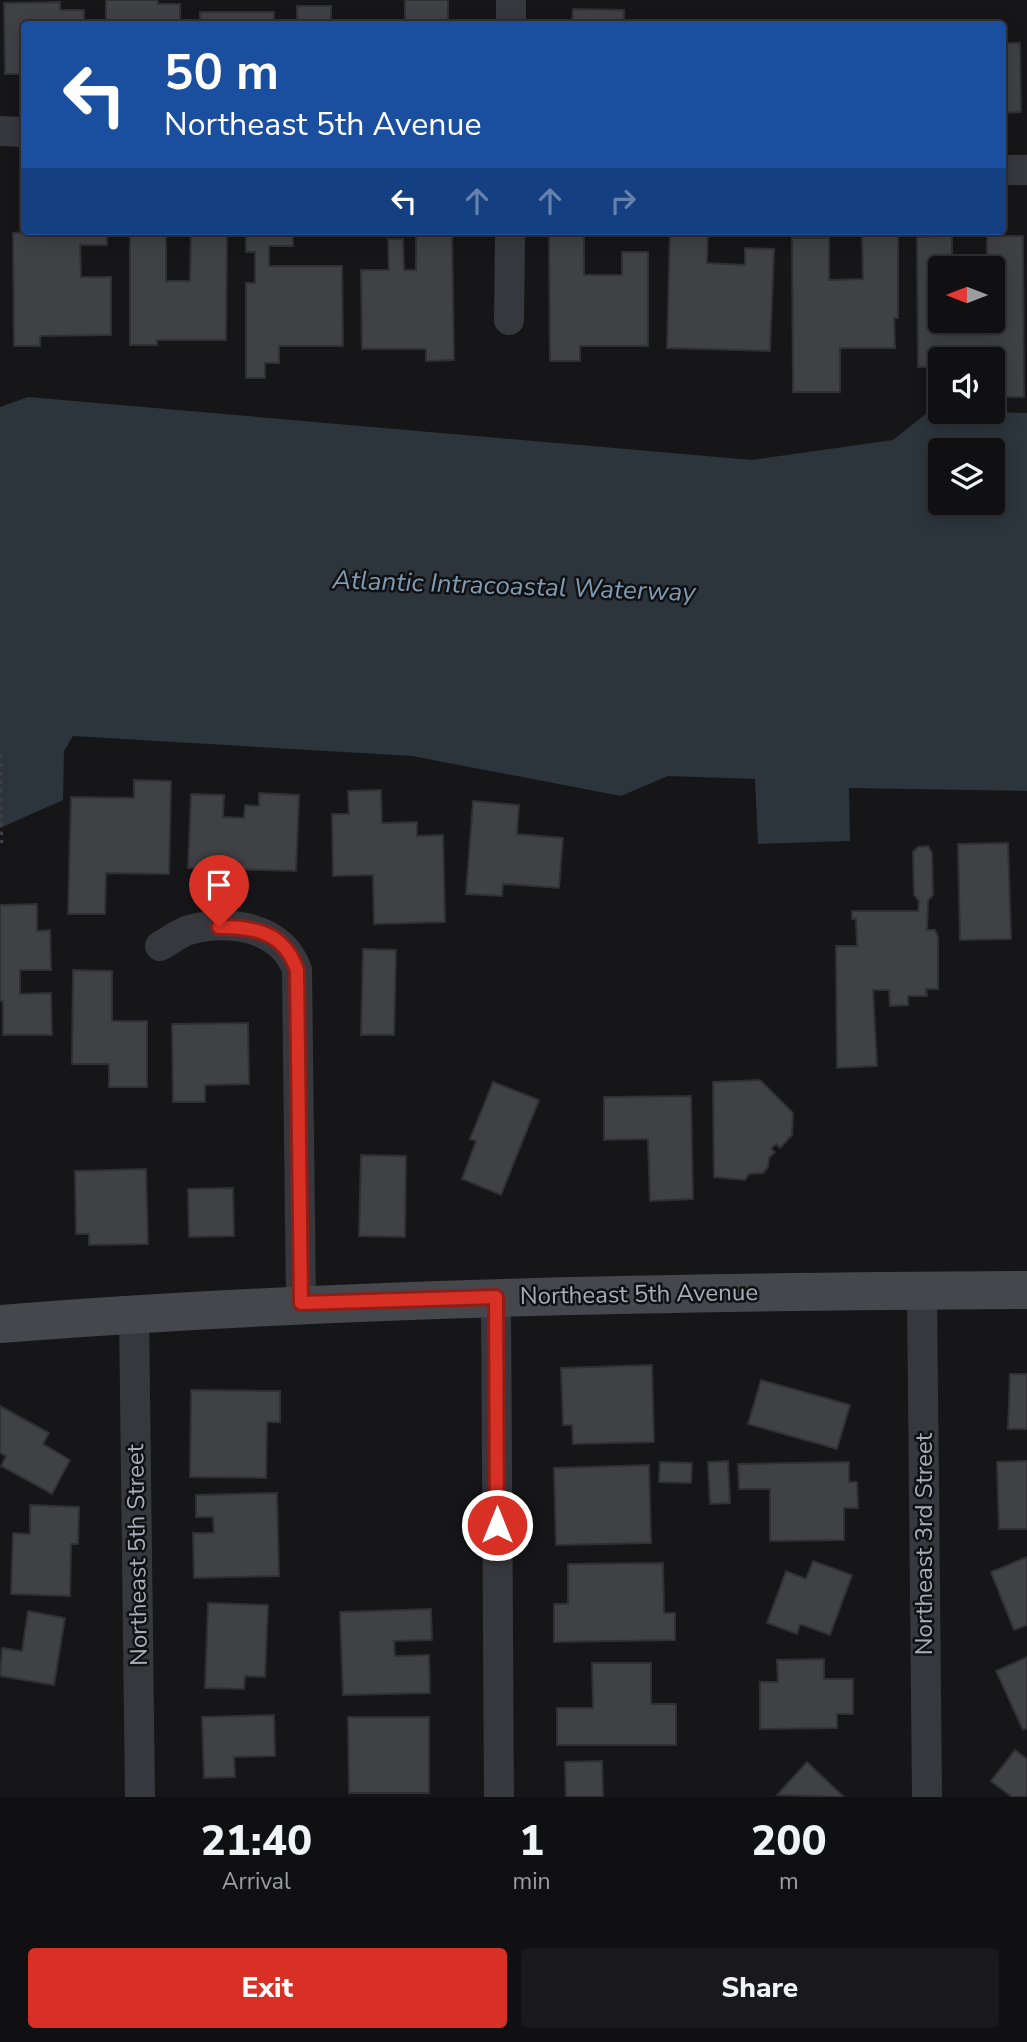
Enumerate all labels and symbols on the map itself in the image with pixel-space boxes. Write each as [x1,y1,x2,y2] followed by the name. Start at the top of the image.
[928,256,1004,332] north arrow
[331,562,698,610] water label: Atlantic Intracoastal Waterway
[189,855,249,927] pin
[520,1276,758,1312] street label: Northeast 5th Avenue
[908,1432,940,1655] street label: Northeast 3rd Street
[119,1443,155,1666] street label: Northeast 5th Street
[460,1488,534,1562] position arrow

